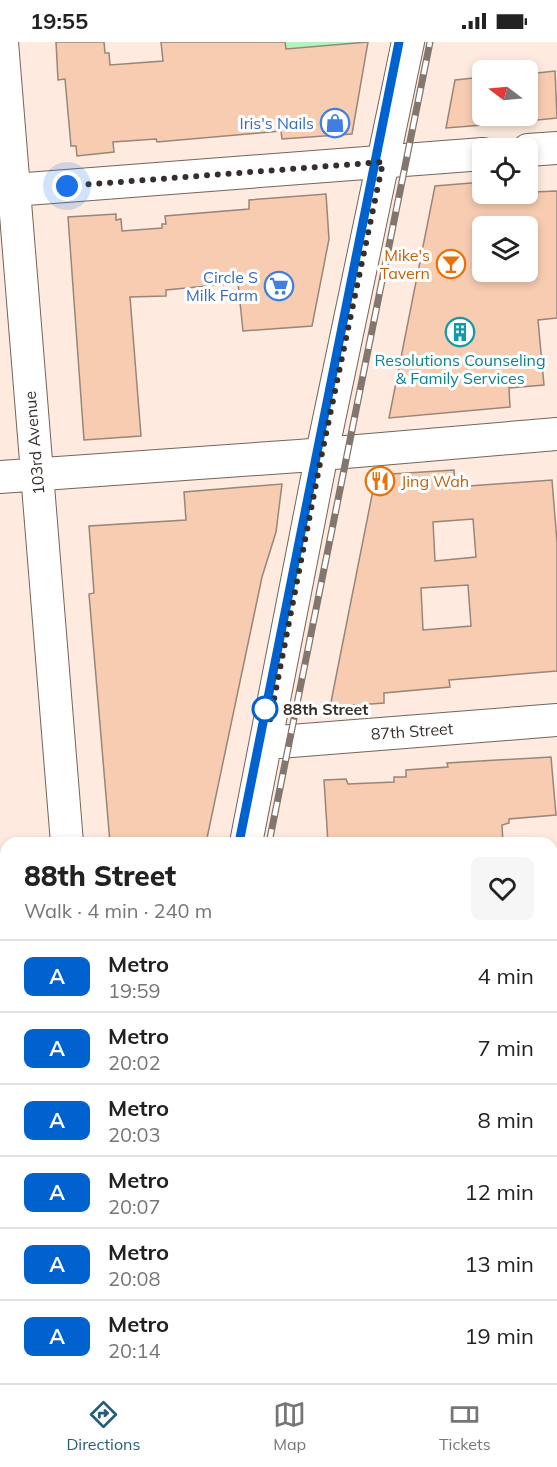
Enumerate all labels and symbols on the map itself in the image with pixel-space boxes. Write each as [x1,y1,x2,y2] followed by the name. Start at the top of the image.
[472,60,538,126] north arrow
[319,107,351,139] shop icon: Iris's Nails
[240,113,314,133] place label: Iris's Nails
[52,171,82,201] your location
[380,245,430,283] place label: Mike's Tavern
[435,248,467,280] bar icon: Mike's Tavern
[186,267,258,305] place label: Circle S Milk Farm
[263,270,295,302] supermarket icon: Circle S Milk Farm
[444,316,476,348] building icon: Resolutions Counseling & Family Services
[374,350,546,388] place label: Resolutions Counseling & Family Services
[20,390,48,496] street label: 103rd Avenue
[364,465,396,497] restaurant icon: Jing Wah
[401,471,469,491] place label: Jing Wah
[252,696,278,722] marker: 88th Street
[283,699,368,719] place label: 88th Street
[370,718,454,744] street label: 87th Street

